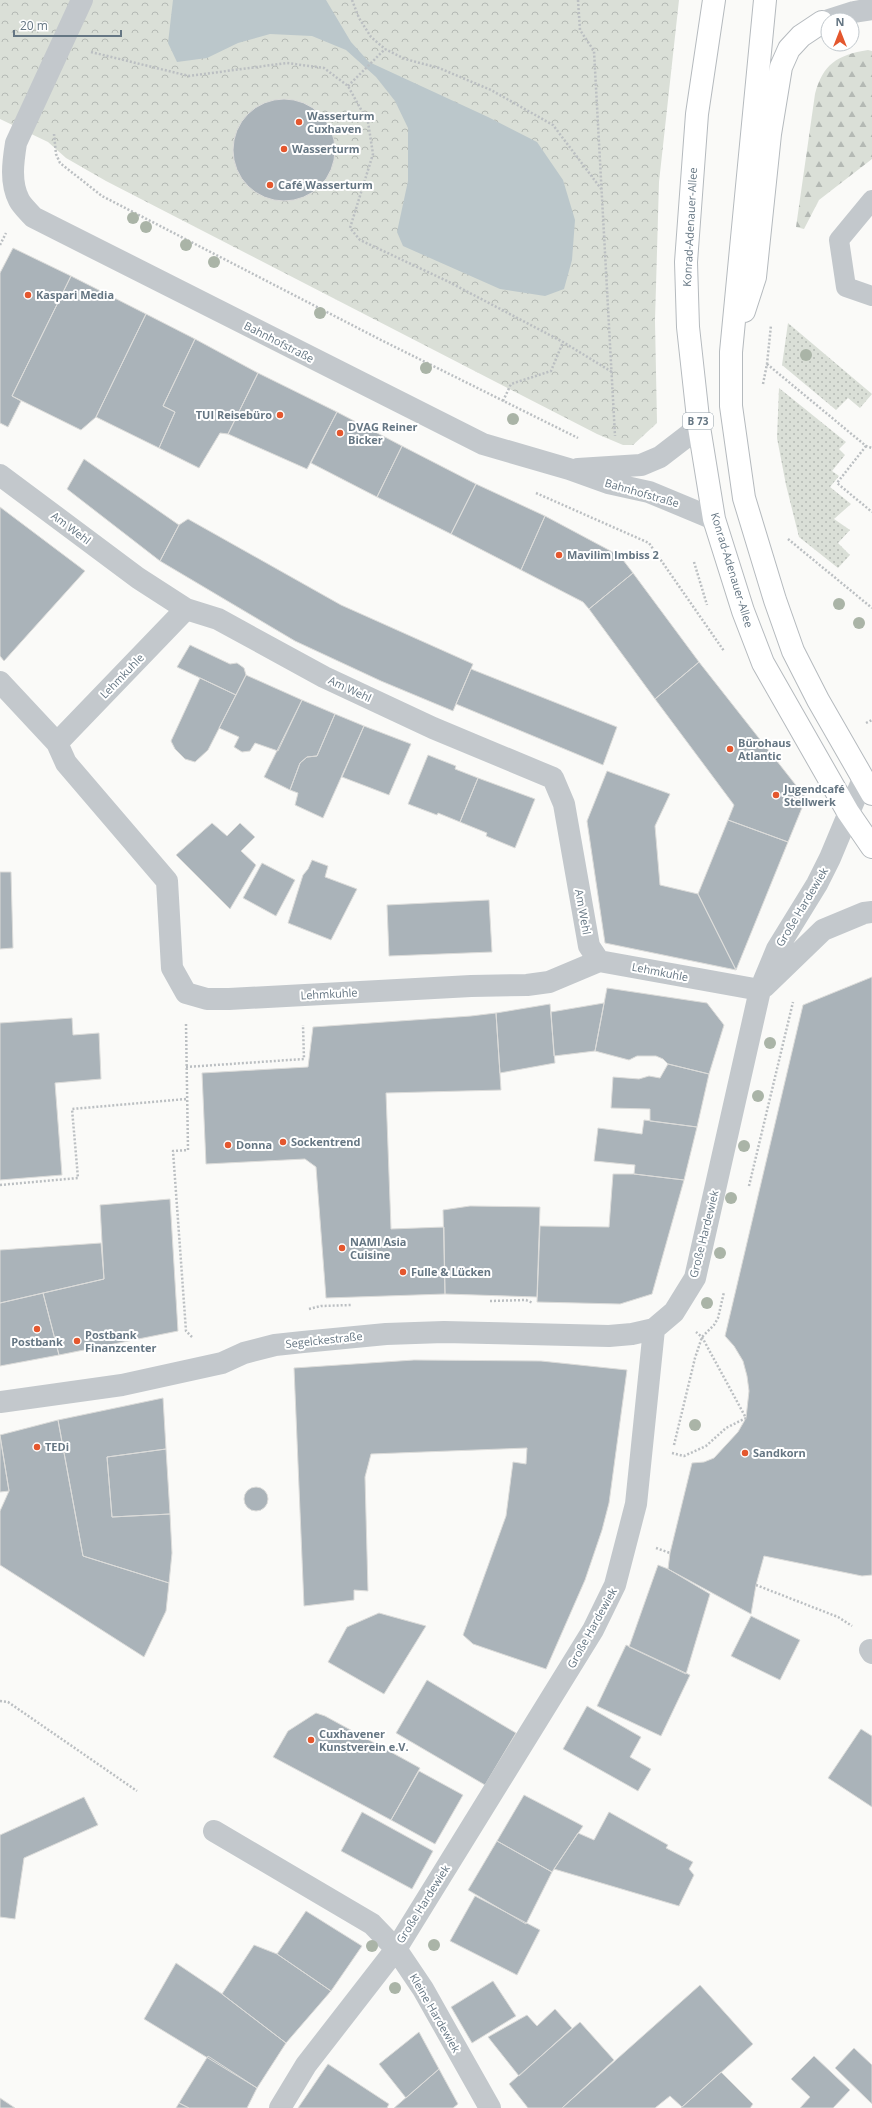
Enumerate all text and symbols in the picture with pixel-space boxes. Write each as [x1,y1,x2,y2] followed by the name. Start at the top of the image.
[14,12,121,38] scale bar
[820,12,860,52] north arrow
[836,14,844,29] text: N
[20,17,48,34] text: 20 m
[307,108,375,136] place label: Wasserturm Cuxhaven
[294,117,304,127] marker: Wasserturm Cuxhaven
[292,141,360,156] place label: Wasserturm
[279,144,289,154] marker: Wasserturm
[679,167,700,287] street label: Konrad-Adenauer-Allee
[278,177,373,192] place label: Café Wasserturm
[265,180,275,190] marker: Café Wasserturm
[36,287,114,302] place label: Kaspari Media
[23,290,33,300] marker: Kaspari Media
[242,317,317,366] street label: Bahnhofstraße
[196,407,272,422] place label: TUI Reisebüro
[275,410,285,420] marker: TUI Reisebüro
[683,413,713,429] road number: B 73
[348,419,418,447] place label: DVAG Reiner Bicker
[335,428,345,438] marker: DVAG Reiner Bicker
[603,475,681,510] street label: Bahnhofstraße
[48,508,94,547] street label: Am Wehl
[708,511,757,629] street label: Konrad-Adenauer-Allee
[567,547,659,562] place label: Mavilim Imbiss 2
[554,550,564,560] marker: Mavilim Imbiss 2
[96,650,147,701] street label: Lehmkuhle
[326,672,374,705] street label: Am Wehl
[738,735,792,763] place label: Bürohaus Atlantic
[725,744,735,754] marker: Bürohaus Atlantic
[783,781,845,809] place label: Jugendcafé Stellwerk
[771,790,781,800] marker: Jugendcafé Stellwerk
[772,864,831,949] street label: Große Hardewiek
[572,888,595,936] street label: Am Wehl
[631,959,690,984] street label: Lehmkuhle
[300,985,358,1002] street label: Lehmkuhle
[291,1134,361,1149] place label: Sockentrend
[236,1137,272,1152] place label: Donna
[278,1137,288,1147] marker: Sockentrend
[223,1140,233,1150] marker: Donna
[685,1188,722,1279] street label: Große Hardewiek
[350,1234,406,1262] place label: NAMI Asia Cuisine
[337,1243,347,1253] marker: NAMI Asia Cuisine
[411,1264,491,1279] place label: Fulle & Lücken
[398,1267,408,1277] marker: Fulle & Lücken
[32,1324,42,1334] marker: Postbank
[85,1327,157,1355] place label: Postbank Finanzcenter
[285,1328,363,1351] street label: Segelckestraße
[11,1334,63,1349] place label: Postbank
[72,1336,82,1346] marker: Postbank Finanzcenter
[45,1439,69,1454] place label: TEDi
[32,1442,42,1452] marker: TEDi
[753,1445,806,1460] place label: Sandkorn
[740,1448,750,1458] marker: Sandkorn
[563,1585,620,1671] street label: Große Hardewiek
[319,1726,409,1754] place label: Cuxhavener Kunstverein e.V.
[306,1735,316,1745] marker: Cuxhavener Kunstverein e.V.
[392,1861,453,1946] street label: Große Hardewiek
[407,1970,464,2055] street label: Kleine Hardewiek

